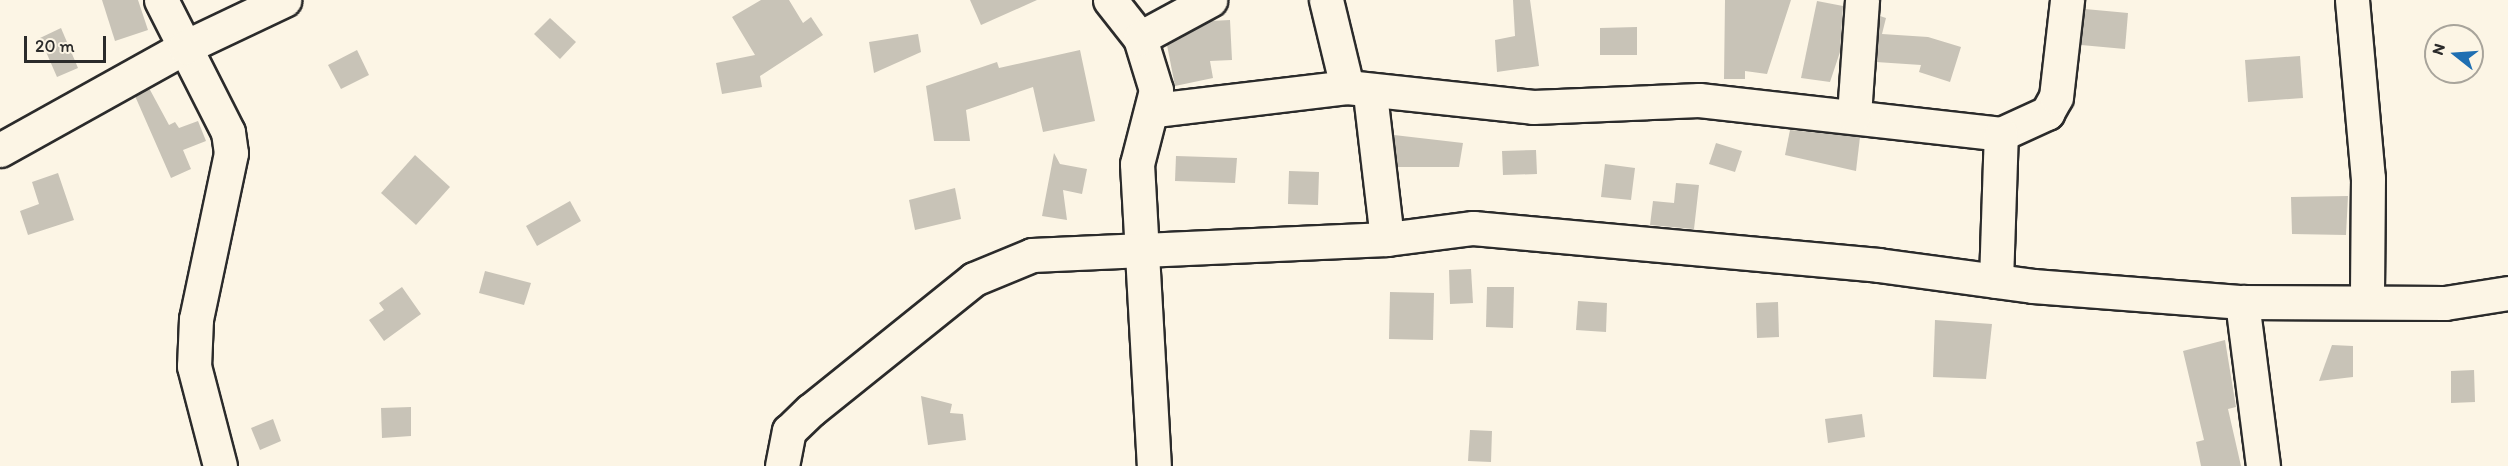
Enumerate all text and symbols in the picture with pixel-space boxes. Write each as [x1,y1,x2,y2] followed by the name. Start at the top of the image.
[27,24,110,62] scale bar
[2424,24,2484,84] north arrow
[35,35,75,57] text: 20 m
[2428,41,2449,57] text: N

